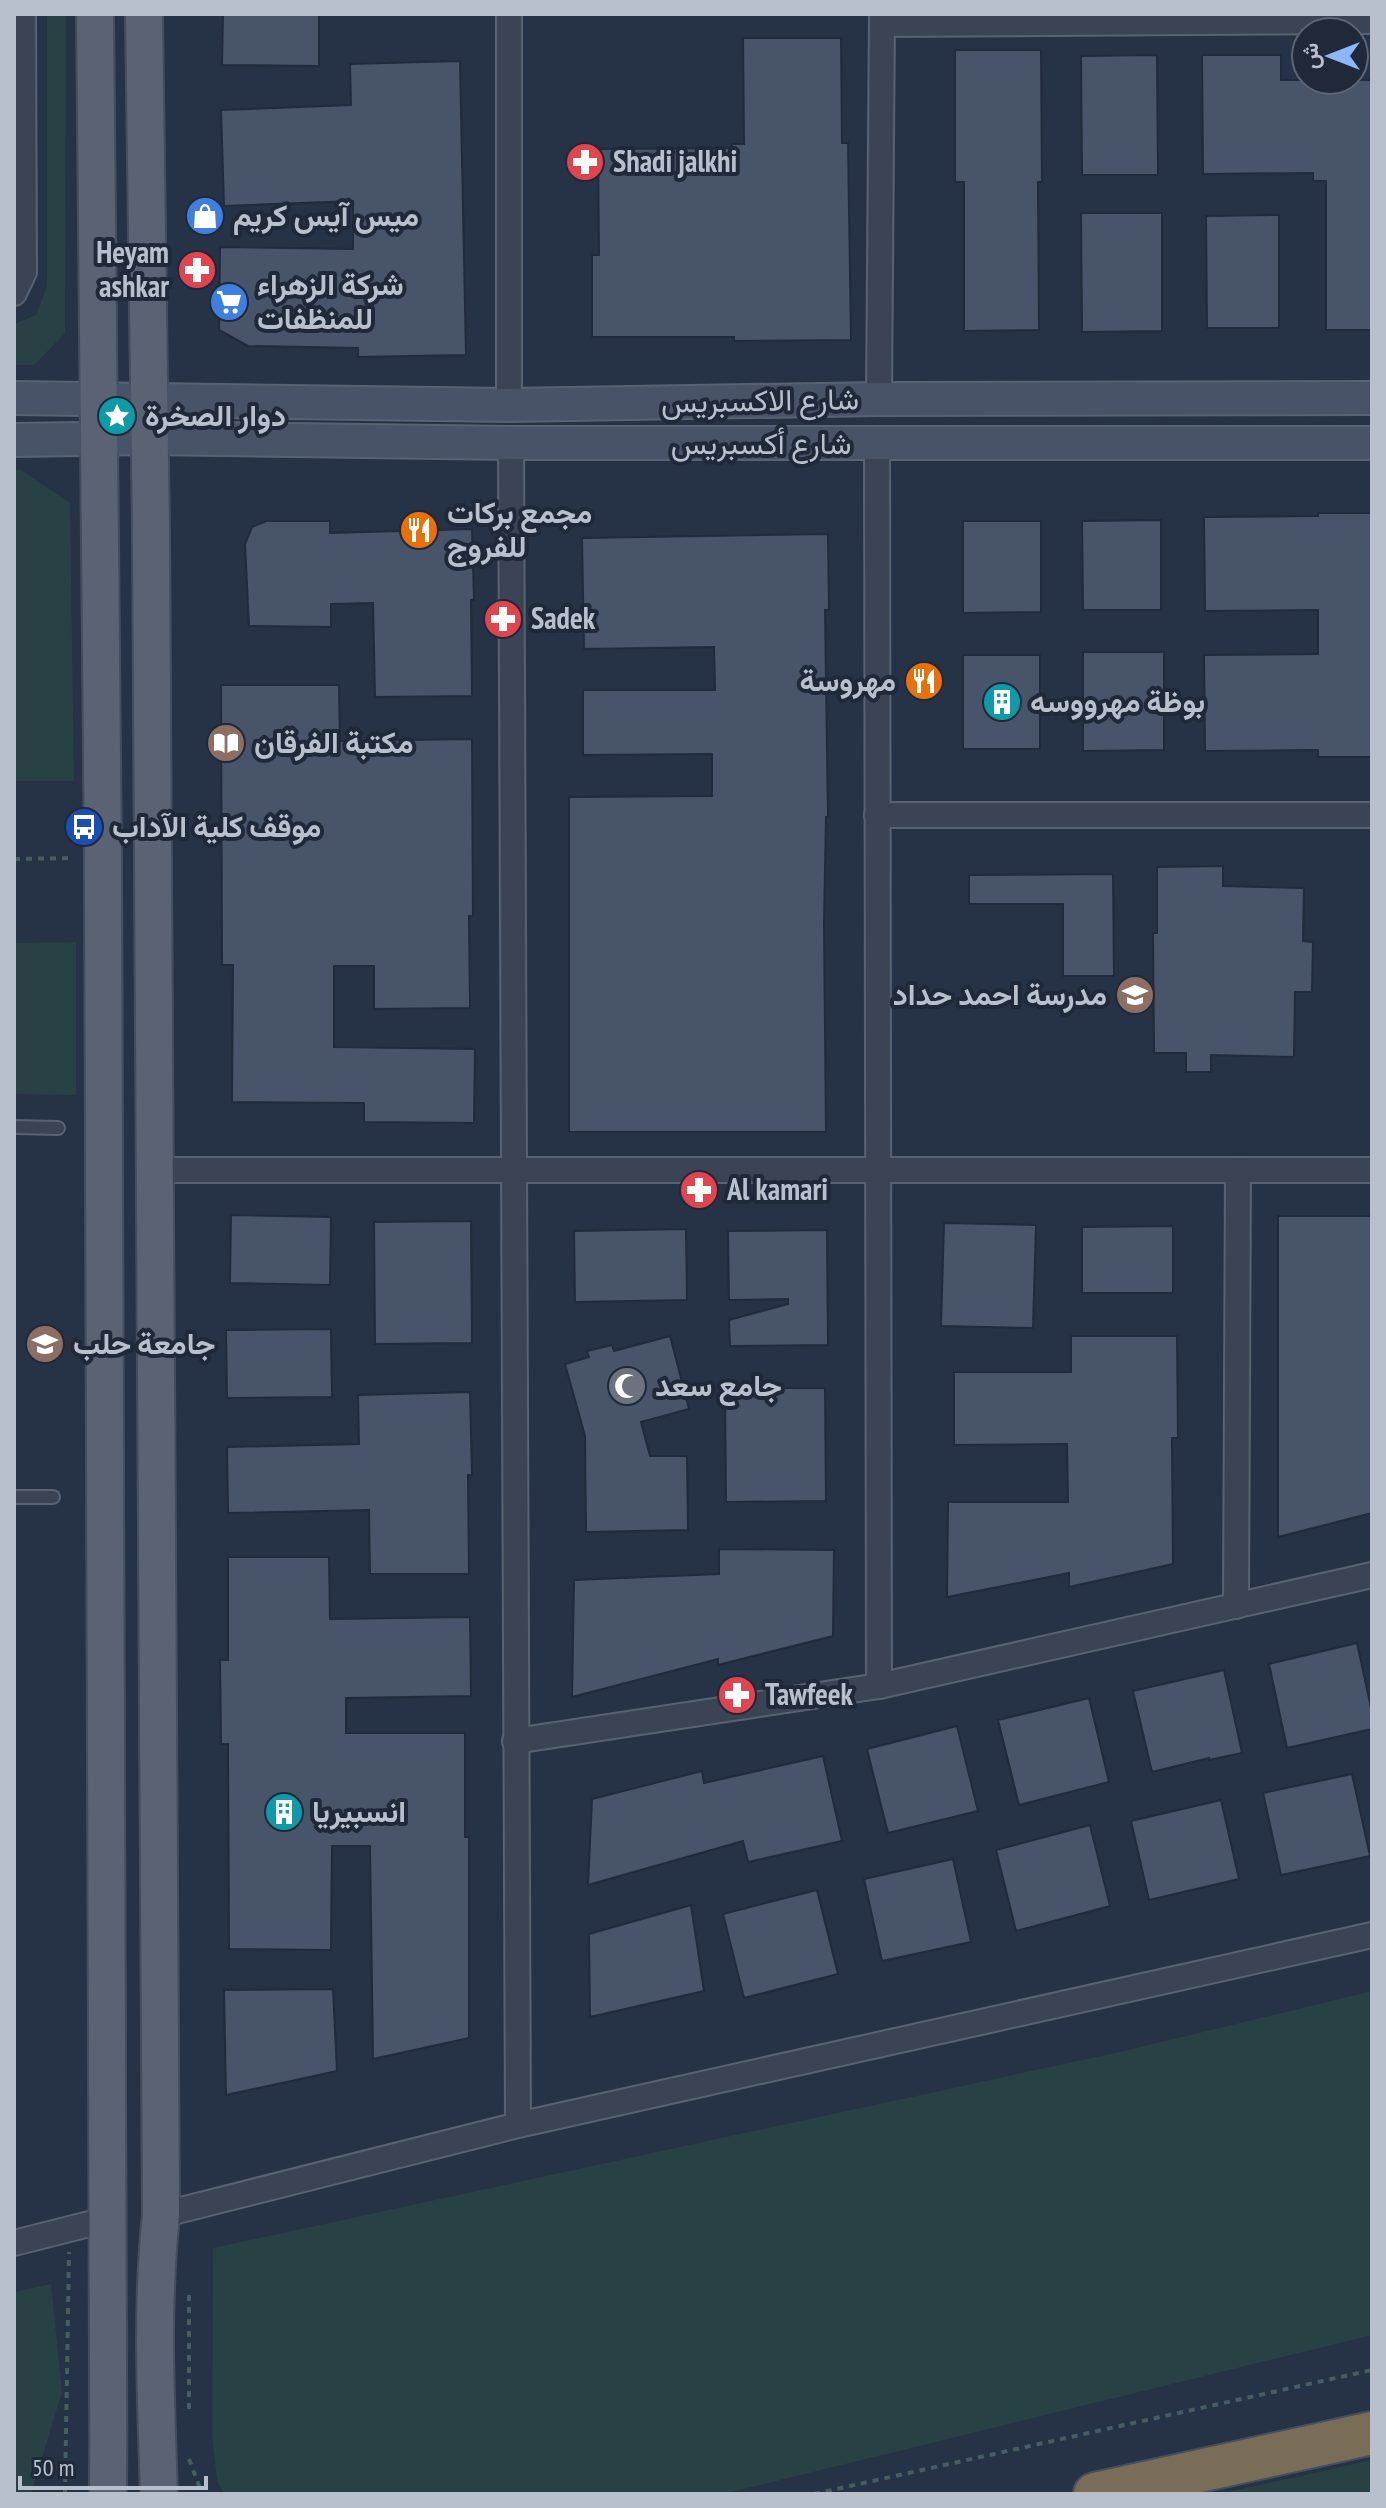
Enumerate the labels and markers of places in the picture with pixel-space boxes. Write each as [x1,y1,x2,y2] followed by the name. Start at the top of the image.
[564,141,606,183] pharmacy icon: Shadi jalkhi
[613,141,737,180] place label: Shadi jalkhi
[184,195,226,237] shop icon: ميس آيس كريم
[233,195,419,235] place label: ميس آيس كريم
[96,232,169,305] place label: Heyam ashkar
[176,249,218,291] pharmacy icon: Heyam ashkar
[257,264,404,337] place label: شركة الزهراء للمنظفات
[208,281,250,323] supermarket icon: شركة الزهراء للمنظفات
[96,395,138,437] place icon: دوار الصخرة
[145,395,286,434] place label: دوار الصخرة
[447,492,592,567] place label: مجمع بركات للفروج
[398,509,440,551] restaurant icon: مجمع بركات للفروج
[482,598,524,640] pharmacy icon: Sadek
[531,598,596,637] place label: Sadek
[799,660,896,699] place label: مهروسة
[903,660,945,702] restaurant icon: مهروسة
[981,681,1023,723] building icon: بوظة مهرووسه
[1030,681,1205,720] place label: بوظة مهرووسه
[205,722,247,764] library icon: مكتبة الفرقان
[254,722,414,761] place label: مكتبة الفرقان
[63,806,105,848] bus stop icon: موقف كلية الآداب
[112,806,321,845] place label: موقف كلية الآداب
[893,974,1107,1013] place label: مدرسة احمد حداد
[1114,974,1156,1016] school or university icon: مدرسة احمد حداد
[678,1169,720,1211] pharmacy icon: Al kamari
[726,1169,828,1208] place label: Al kamari
[24,1323,66,1365] school or university icon: جامعة حلب
[73,1323,215,1362] place label: جامعة حلب
[606,1365,648,1407] mosque icon: جامع سعد
[655,1365,782,1406] place label: جامع سعد
[716,1674,758,1716] pharmacy icon: Tawfeek
[765,1674,854,1713] place label: Tawfeek
[263,1791,305,1833] building icon: انسبيريا
[312,1791,406,1830] place label: انسبيريا

